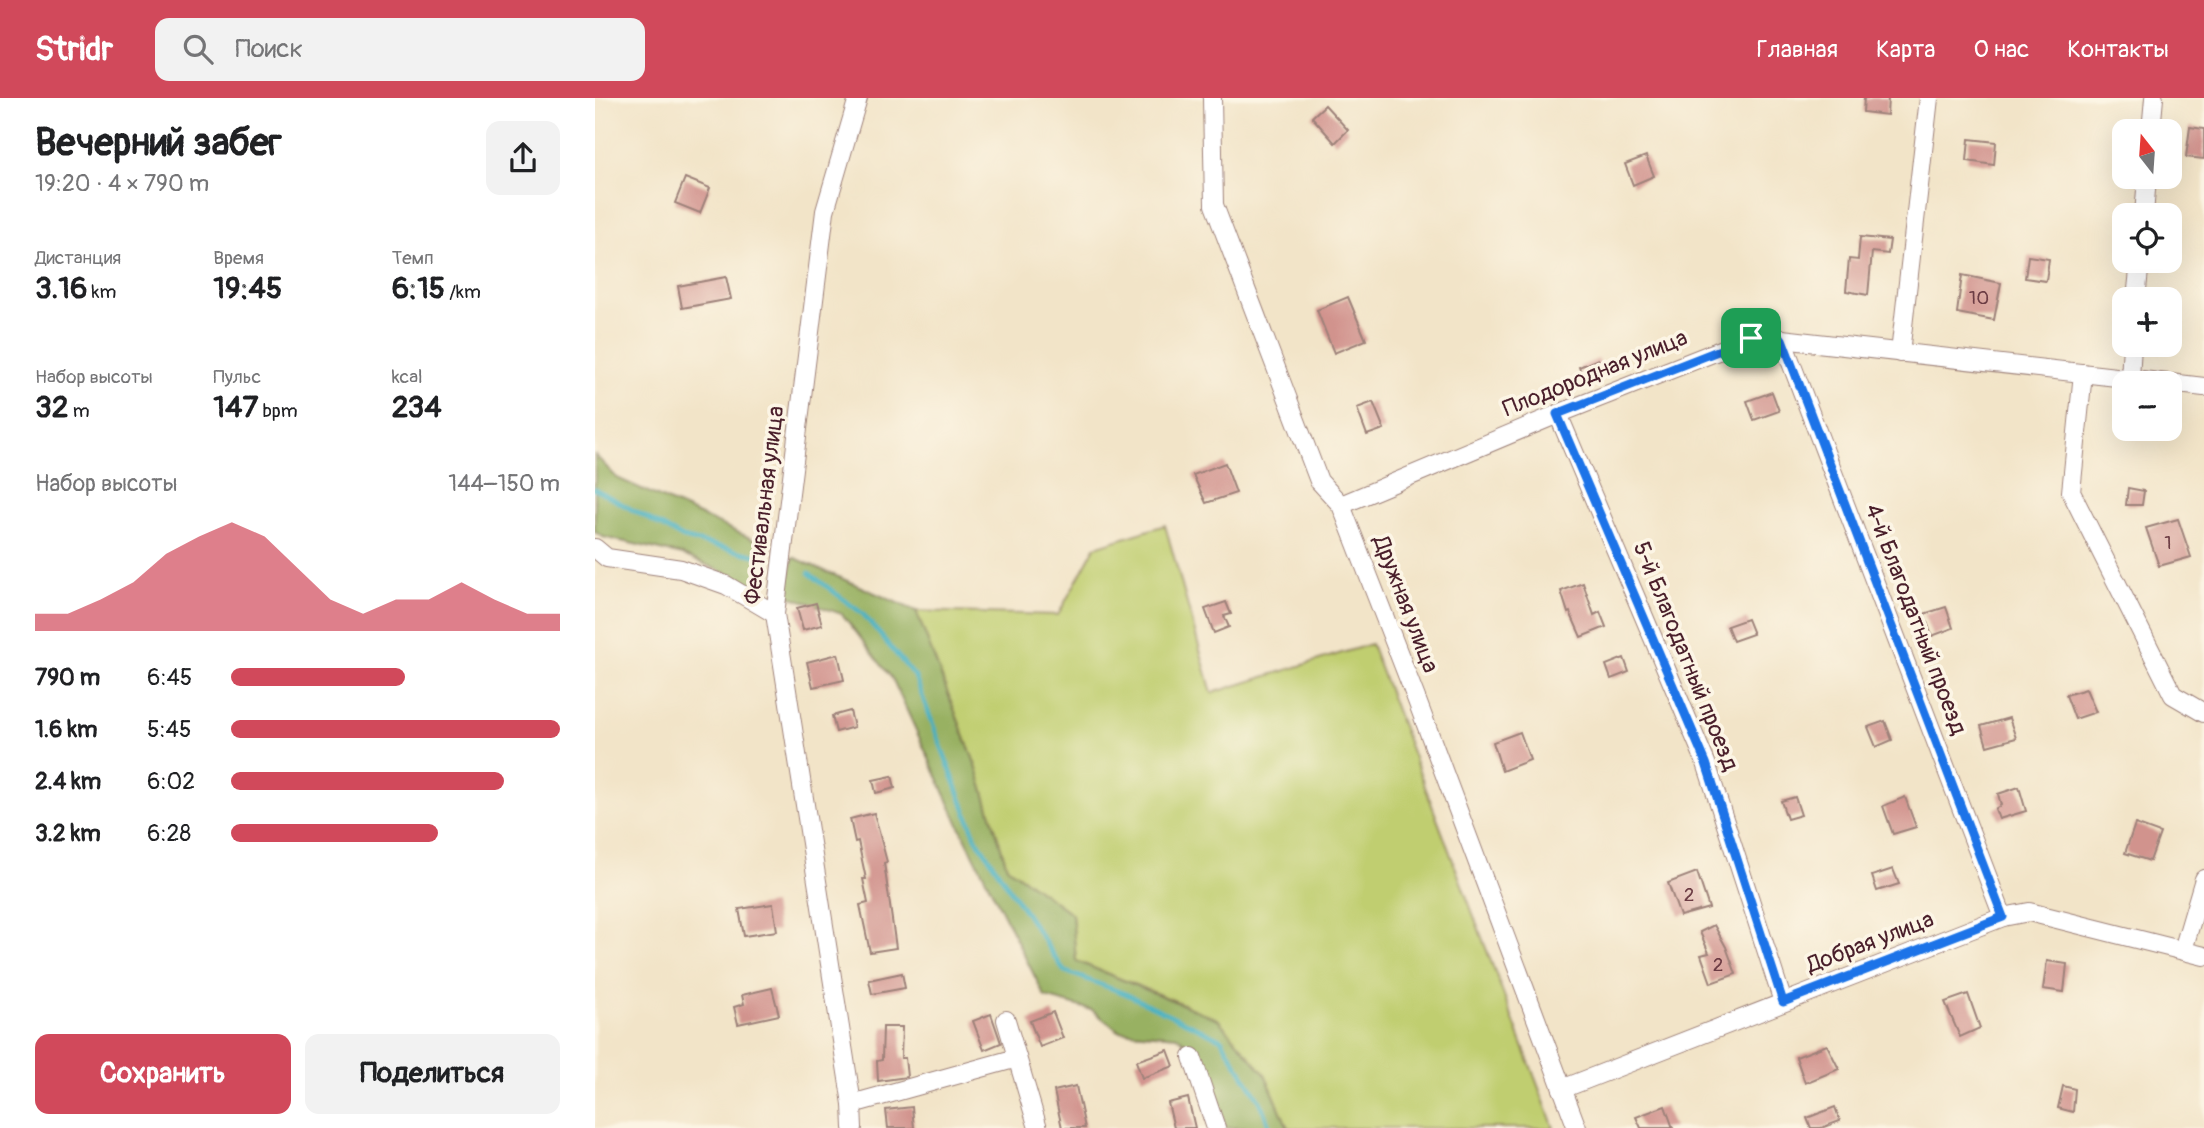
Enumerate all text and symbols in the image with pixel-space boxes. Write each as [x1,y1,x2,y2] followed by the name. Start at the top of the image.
[155,18,645,81] search box
[35,29,113,70] text: Stridr
[179,30,217,68] icon: search
[235,33,303,65] text: Поиск
[1757,35,1838,64] text: Главная
[1876,35,1936,64] text: Карта
[1974,35,2029,64] text: О нас
[2067,35,2169,64] text: Контакты
[35,119,282,167] text: Вечерний забег
[2112,119,2182,189] north arrow
[2112,119,2182,441] map controls
[486,121,560,195] button: share
[35,169,209,198] text: 19:20 · 4 × 790 m
[2112,203,2182,273] button: locate
[35,246,121,270] text: Дистанция
[213,246,264,270] text: Время
[392,246,434,270] text: Темп
[35,270,88,307] text: 3.16
[213,270,282,307] text: 19:45
[392,270,445,307] text: 6:15
[88,280,116,304] text: km
[445,280,481,304] text: /km
[1969,286,1989,310] house number: 10
[2112,287,2182,357] button: +
[1721,308,1781,368] pin
[1732,319,1770,357] icon: arrive
[1498,323,1692,423] street label: Плодородная улица
[35,365,153,389] text: Набор высоты
[213,365,261,389] text: Пульс
[392,365,423,389] text: kcal
[2112,371,2182,441] button: −
[35,389,69,426] text: 32
[213,389,258,426] text: 147
[392,389,442,426] text: 234
[69,399,90,423] text: m
[258,399,298,423] text: bpm
[737,404,791,606] street label: Фестивальная улица
[35,469,177,498] text: Набор высоты
[448,469,560,498] text: 144–150 m
[1858,499,1974,739] street label: 4-й Благодатный проезд
[1366,530,1445,677] street label: Дружная улица
[2164,531,2172,555] house number: 1
[1627,537,1745,775] street label: 5-й Благодатный проезд
[35,663,100,692] text: 790 m
[147,663,192,692] text: 6:45
[35,715,97,744] text: 1.6 km
[147,715,191,744] text: 5:45
[35,767,101,796] text: 2.4 km
[147,767,195,796] text: 6:02
[35,819,101,848] text: 3.2 km
[147,819,191,848] text: 6:28
[1684,883,1694,907] house number: 2
[1801,904,1938,980] street label: Добрая улица
[1713,953,1723,977] house number: 2
[35,1034,291,1114] button: Сохранить
[305,1034,560,1114] button: Поделиться

